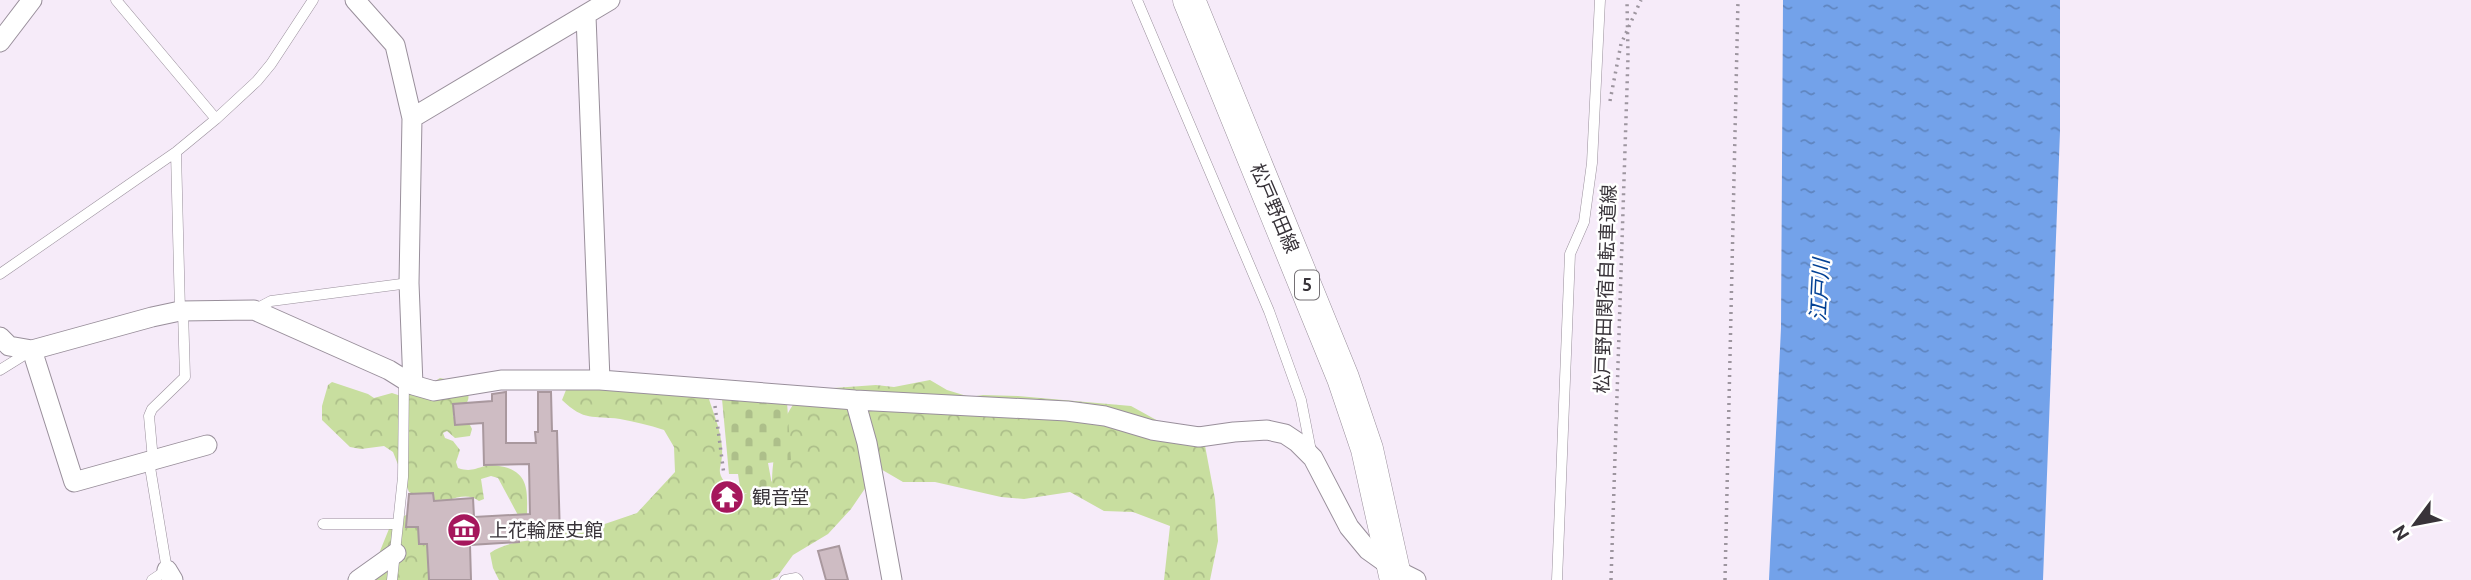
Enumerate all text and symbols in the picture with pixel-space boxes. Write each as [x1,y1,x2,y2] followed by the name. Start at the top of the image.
[1246,160,1304,256] street label: 松戸野田線
[1590,184,1620,394] street label: 松戸野田関宿自転車道線
[1805,256,1833,322] water label: 江戸川
[1295,270,1319,300] road number: 5
[708,478,746,516] temple icon: 観音堂
[752,486,809,508] place label: 観音堂
[2380,489,2450,559] north arrow
[445,511,483,549] museum icon: 上花輪歴史館
[489,519,603,541] place label: 上花輪歴史館
[2387,521,2414,545] text: N

